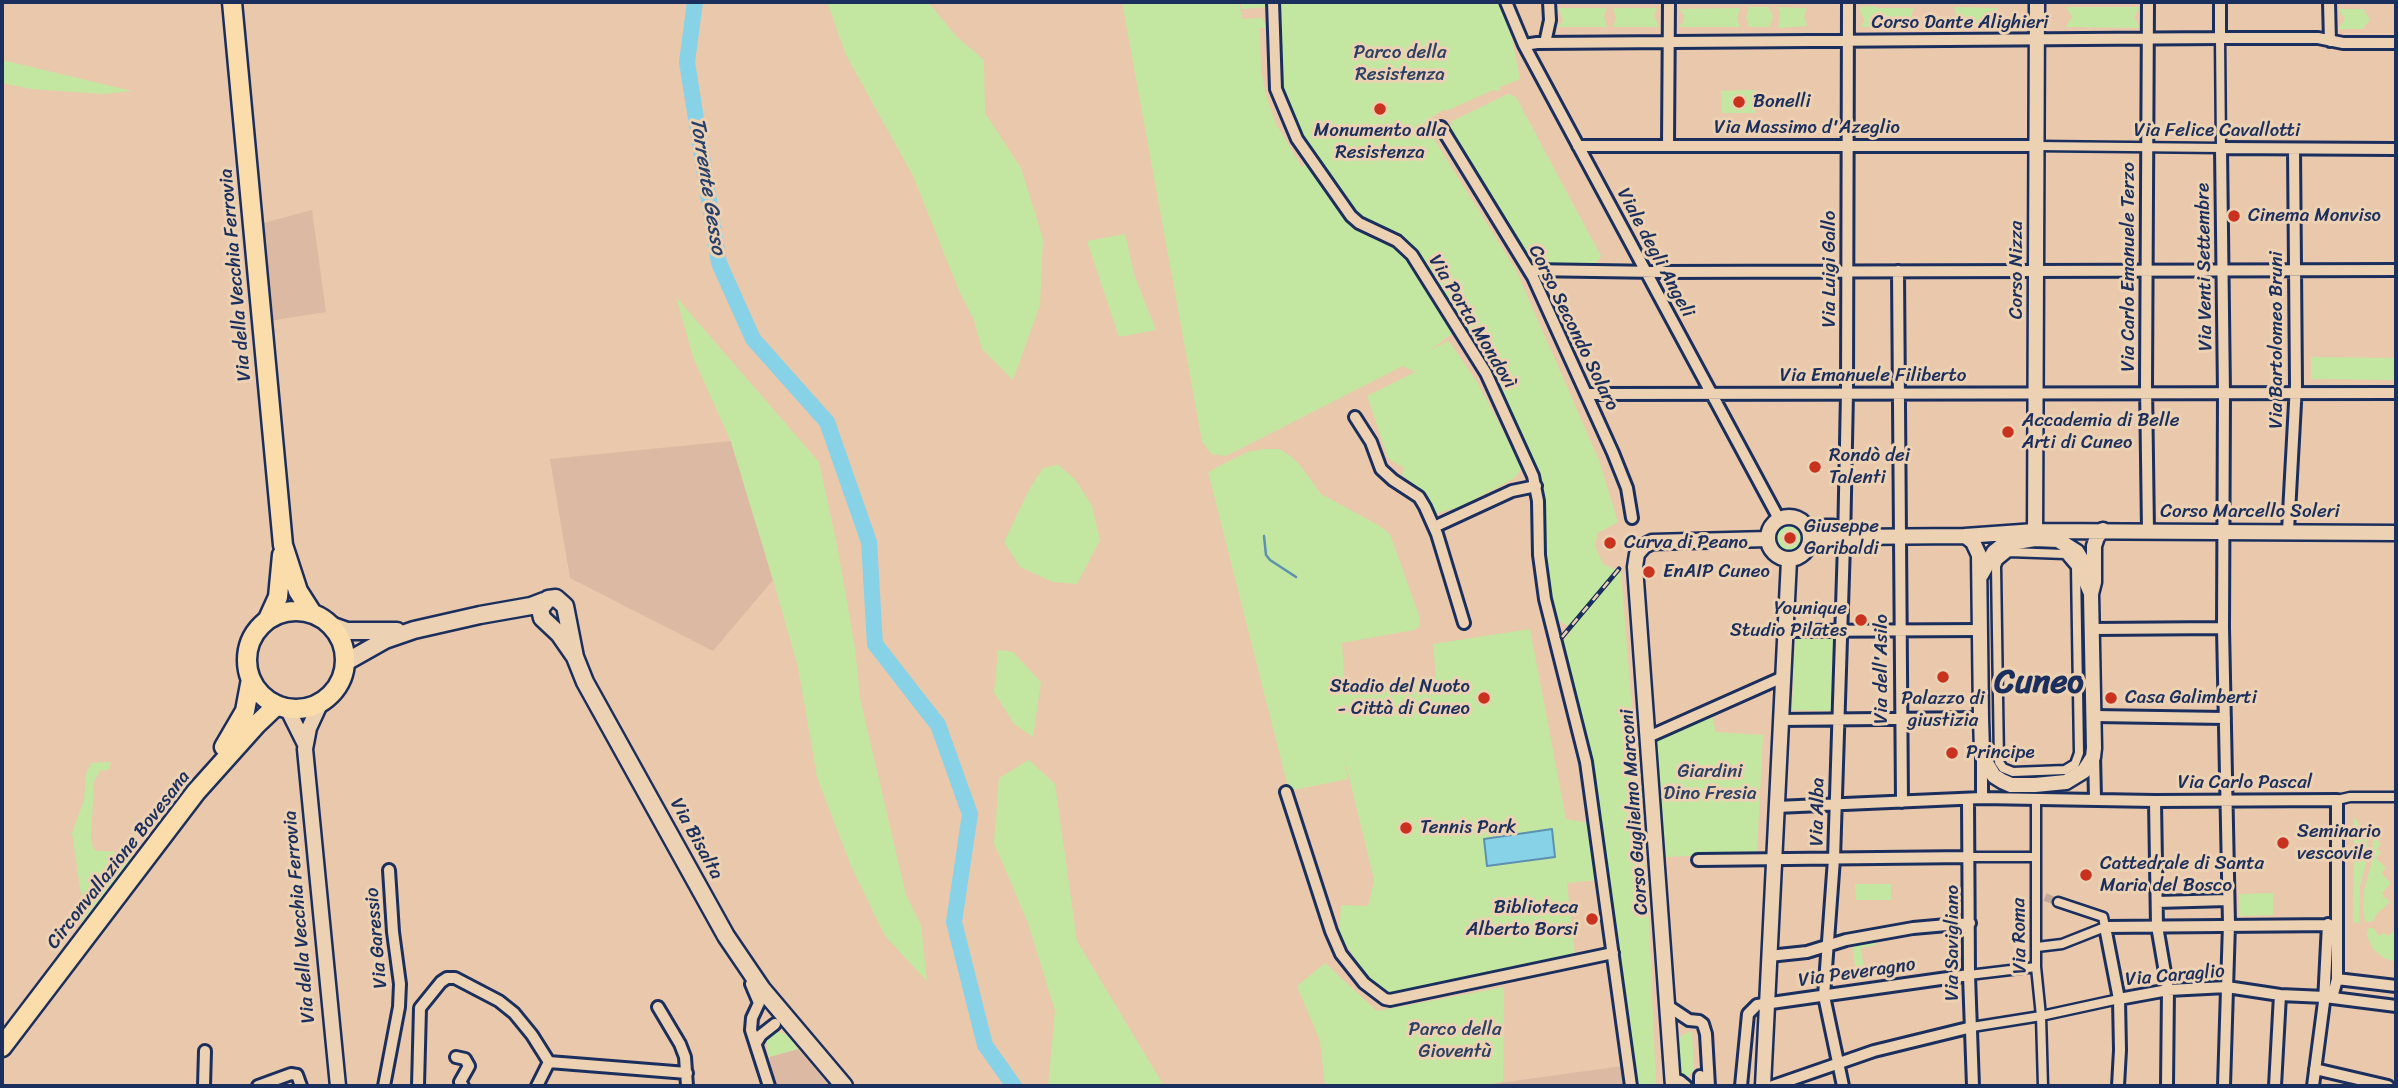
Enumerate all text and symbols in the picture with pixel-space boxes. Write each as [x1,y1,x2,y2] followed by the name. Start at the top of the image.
[1872,12,2048,34] street label: Corso Dante Alighieri
[1353,42,1447,86] park label: Parco della Resistenza
[1753,91,1811,113] place label: Bonelli
[1731,94,1747,110] marker: Bonelli
[1372,101,1388,117] marker: Monumento alla Resistenza
[684,116,730,256] water label: Torrente Gesso
[1714,117,1900,139] street label: Via Massimo d'Azeglio
[1314,120,1446,164] place label: Monumento alla Resistenza
[2134,120,2300,142] street label: Via Felice Cavallotti
[2118,162,2140,372] street label: Via Carlo Emanuele Terzo
[215,168,257,382] street label: Via della Vecchia Ferrovia
[2192,183,2218,351] street label: Via Venti Settembre
[1611,184,1699,322] street label: Viale degli Angeli
[2248,205,2381,227] place label: Cinema Monviso
[2226,208,2242,224] marker: Cinema Monviso
[1819,211,1841,327] street label: Via Luigi Gallo
[2006,221,2028,319] street label: Corso Nizza
[1523,241,1623,415] street label: Corso Secondo Solaro
[1423,251,1521,393] street label: Via Porta Mondovì
[2266,251,2288,429] street label: Via Bartolomeo Bruni
[1780,365,1966,387] street label: Via Emanuele Filiberto
[2022,410,2180,454] place label: Accademia di Belle Arti di Cuneo
[2000,424,2016,440] marker: Accademia di Belle Arti di Cuneo
[1829,445,1910,489] place label: Rondò dei Talenti
[1807,459,1823,475] marker: Rondò dei Talenti
[2160,501,2340,523] street label: Corso Marcello Soleri
[1804,516,1879,560] place label: Giuseppe Garibaldi
[1782,530,1798,546] marker: Giuseppe Garibaldi
[1624,532,1748,554] place label: Curva di Peano
[1602,535,1618,551] marker: Curva di Peano
[1663,561,1770,583] place label: EnAIP Cuneo
[1641,564,1657,580] marker: EnAIP Cuneo
[1730,598,1847,642] place label: Younique Studio Pilates
[1853,612,1869,628] marker: Younique Studio Pilates
[1871,614,1893,724] street label: Via dell'Asilo
[1994,664,2084,704] district label: Cuneo
[1935,669,1951,685] marker: Palazzo di giustizia
[1330,676,1470,720] place label: Stadio del Nuoto - Città di Cuneo
[2125,687,2257,709] place label: Casa Galimberti
[1901,688,1985,732] place label: Palazzo di giustizia
[1476,690,1492,706] marker: Stadio del Nuoto - Città di Cuneo
[2103,690,2119,706] marker: Casa Galimberti
[1616,708,1654,916] street label: Corso Guglielmo Marconi
[1966,742,2035,764] place label: Principe
[1944,745,1960,761] marker: Principe
[1664,761,1756,805] park label: Giardini Dino Fresia
[42,766,196,954] street label: Circonvallazione Bovesana
[2178,772,2312,794] street label: Via Carlo Pascal
[1806,778,1830,846] street label: Via Alba
[664,794,728,884] street label: Via Bisalta
[279,810,321,1024] street label: Via della Vecchia Ferrovia
[1420,817,1516,839] place label: Tennis Park
[1398,820,1414,836] marker: Tennis Park
[2297,821,2381,865] place label: Seminario vescovile
[2275,835,2291,851] marker: Seminario vescovile
[2100,853,2264,897] place label: Cattedrale di Santa Maria del Bosco
[2078,867,2094,883] marker: Cattedrale di Santa Maria del Bosco
[1942,885,1964,1001] street label: Via Savigliano
[361,887,393,989] street label: Via Garessio
[1466,897,1578,941] place label: Biblioteca Alberto Borsi
[2008,898,2032,974] street label: Via Roma
[1584,911,1600,927] marker: Biblioteca Alberto Borsi
[1797,954,1917,992] street label: Via Peveragno
[2124,960,2226,992] street label: Via Caraglio
[1408,1019,1502,1063] park label: Parco della Gioventù

